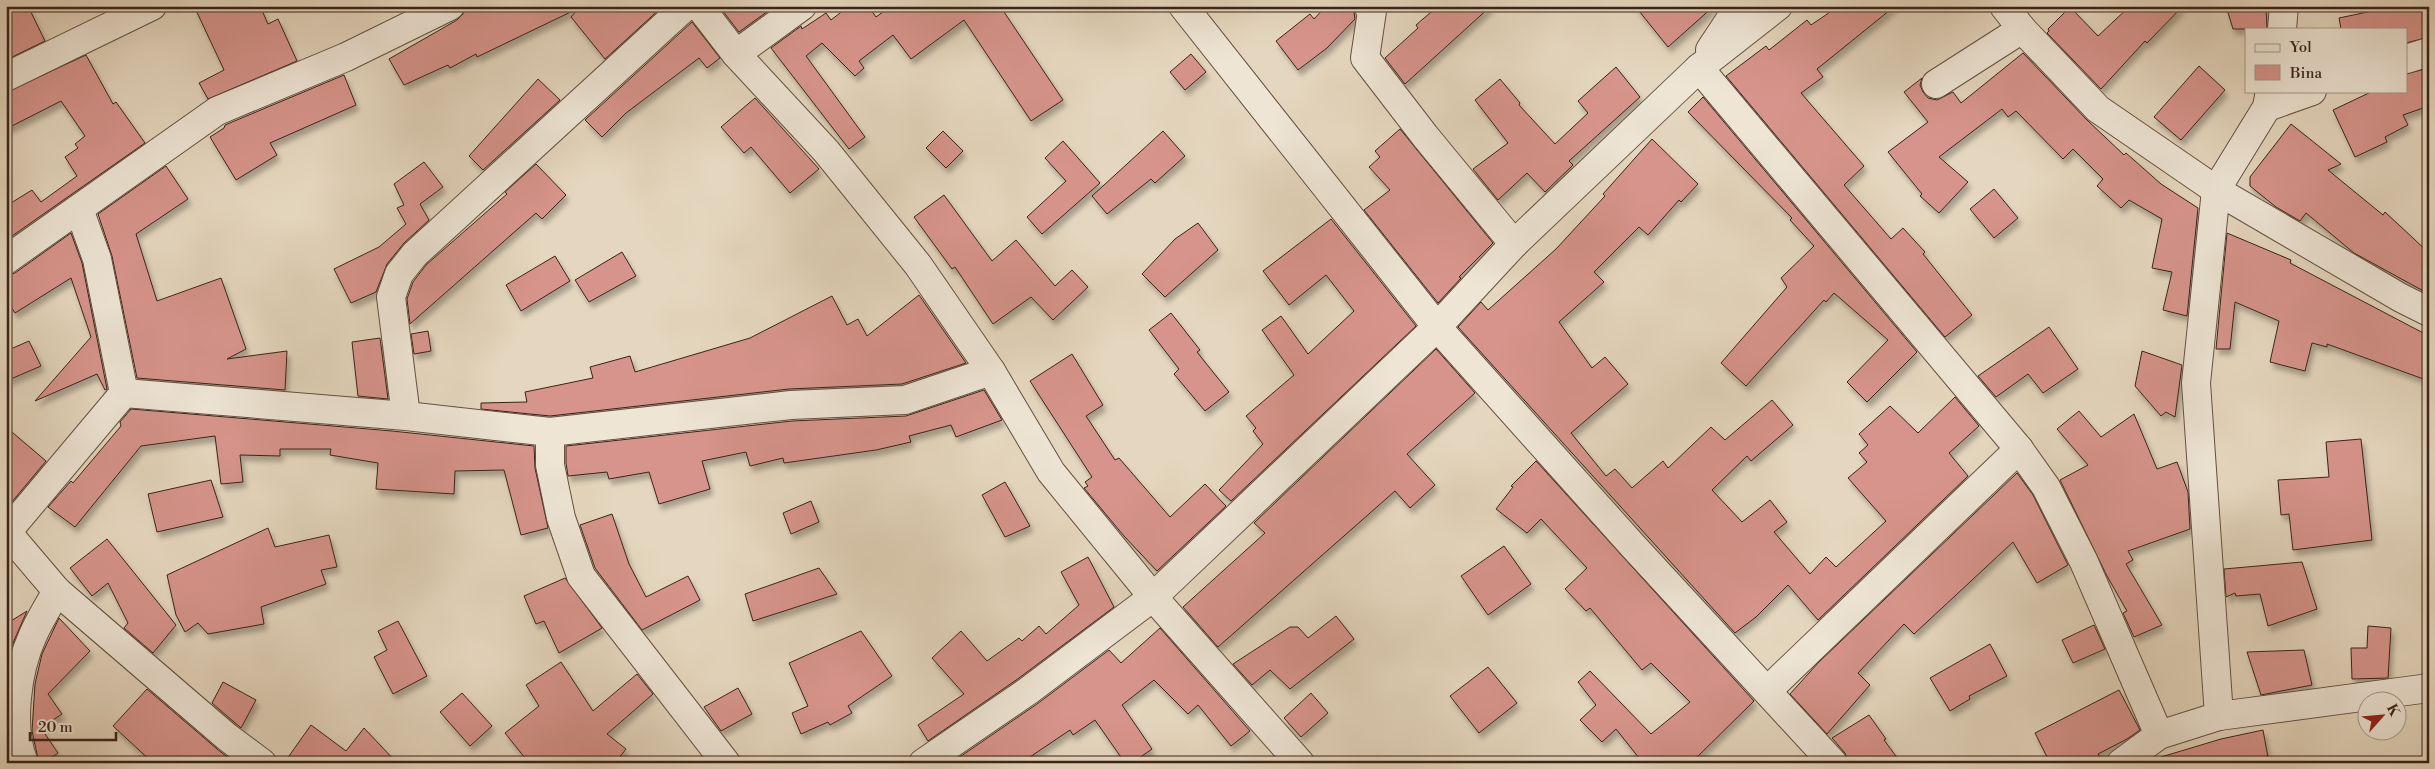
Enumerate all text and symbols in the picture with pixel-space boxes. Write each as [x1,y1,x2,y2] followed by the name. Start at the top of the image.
[2245,28,2408,92] legend
[2289,38,2312,57] text: Yol
[2289,64,2322,83] text: Bina
[2358,692,2408,742] north arrow
[2382,701,2404,720] text: K
[30,709,116,741] scale bar
[38,718,73,737] text: 20 m

